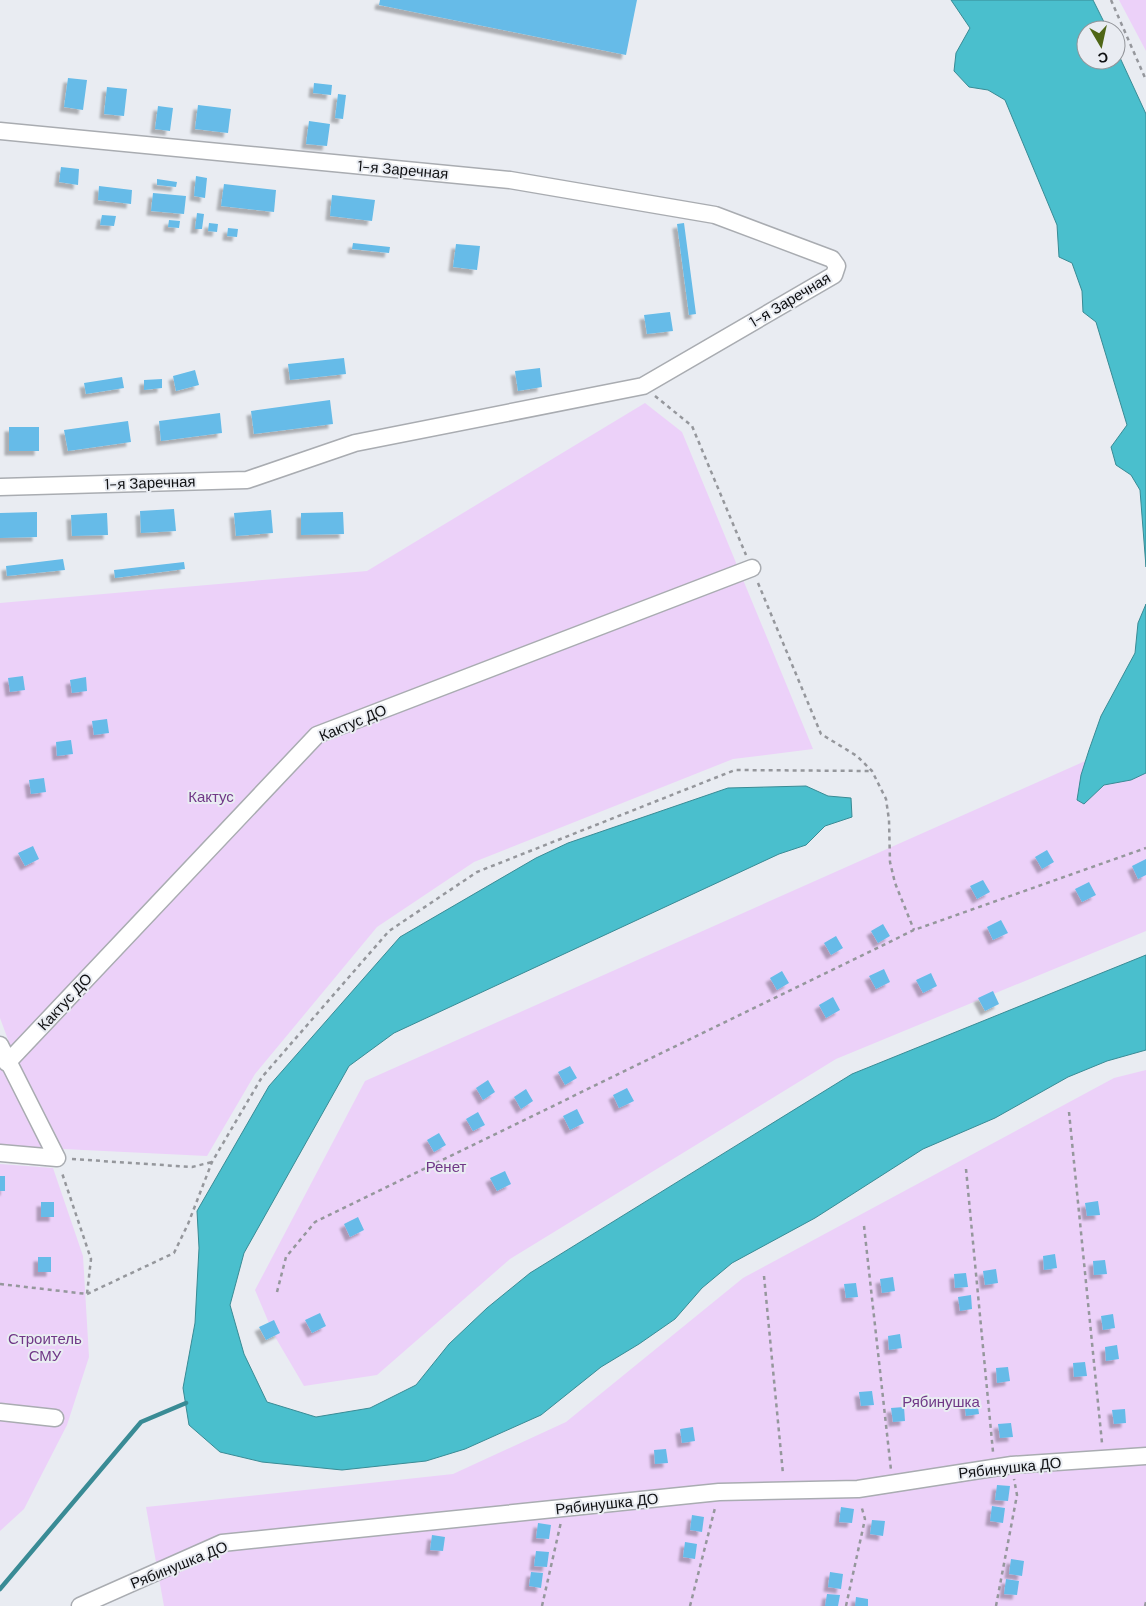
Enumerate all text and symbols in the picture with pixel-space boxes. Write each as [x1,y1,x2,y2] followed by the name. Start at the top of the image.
[1076,20,1126,70] north arrow
[1097,48,1109,68] text: С
[357,156,449,184] street label: 1-я Заречная
[746,268,834,332] street label: 1-я Заречная
[104,471,196,495] street label: 1-я Заречная
[316,700,390,746] street label: Кактус ДО
[188,787,234,807] park label: Кактус
[33,969,97,1035] street label: Кактус ДО
[426,1157,466,1177] park label: Ренет
[8,1329,82,1366] park label: Строитель СМУ
[902,1392,980,1412] park label: Рябинушка
[958,1453,1062,1483] street label: Рябинушка ДО
[555,1489,659,1519] street label: Рябинушка ДО
[127,1536,231,1594] street label: Рябинушка ДО

